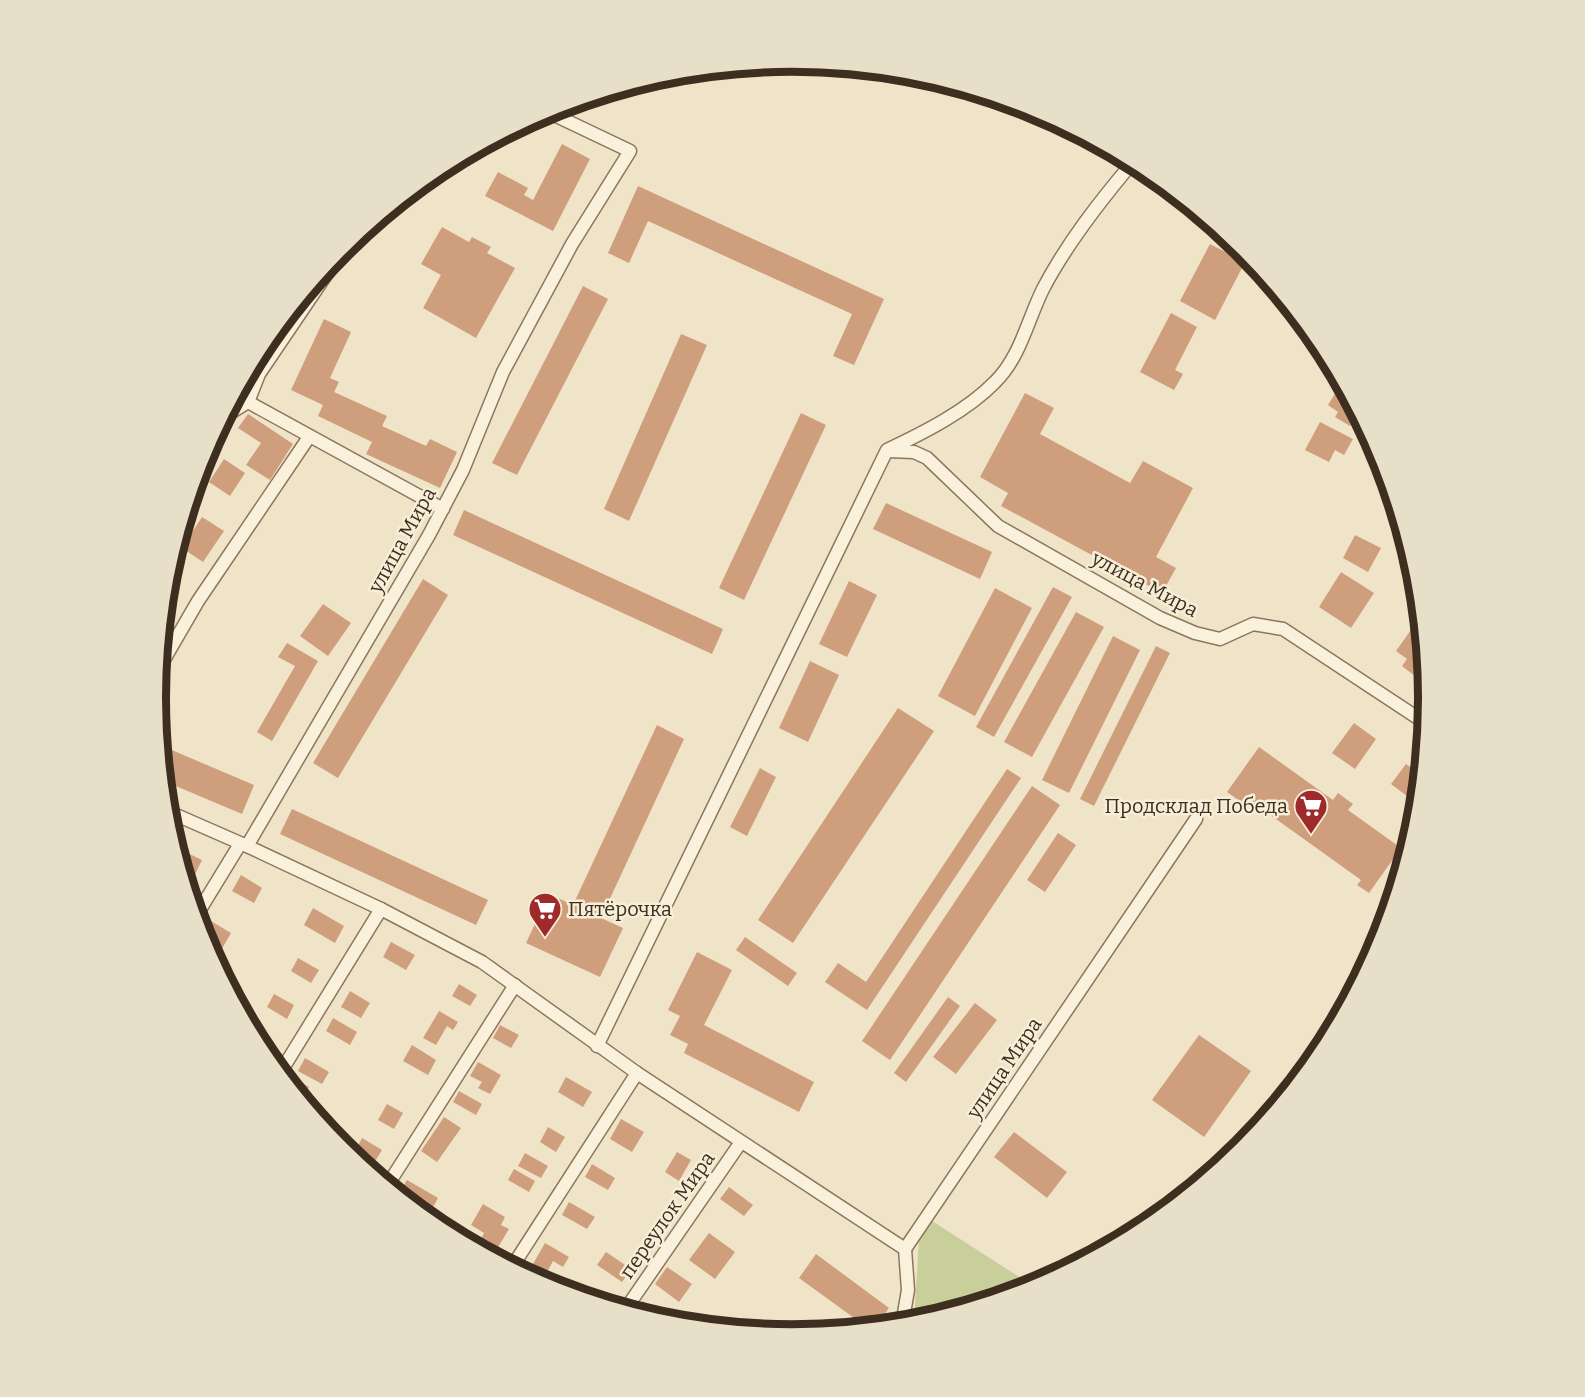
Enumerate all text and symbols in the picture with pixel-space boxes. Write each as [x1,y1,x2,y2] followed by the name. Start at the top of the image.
[363,483,441,598] street label: улица Мира
[1087,546,1202,622] street label: улица Мира
[1293,788,1329,835] supermarket icon: Продсклад Победа
[1105,794,1288,818] place label: Продсклад Победа
[527,891,563,938] supermarket icon: Пятёрочка
[568,897,672,921] place label: Пятёрочка
[961,1013,1047,1124] street label: улица Мира
[614,1147,720,1283] street label: переулок Мира

